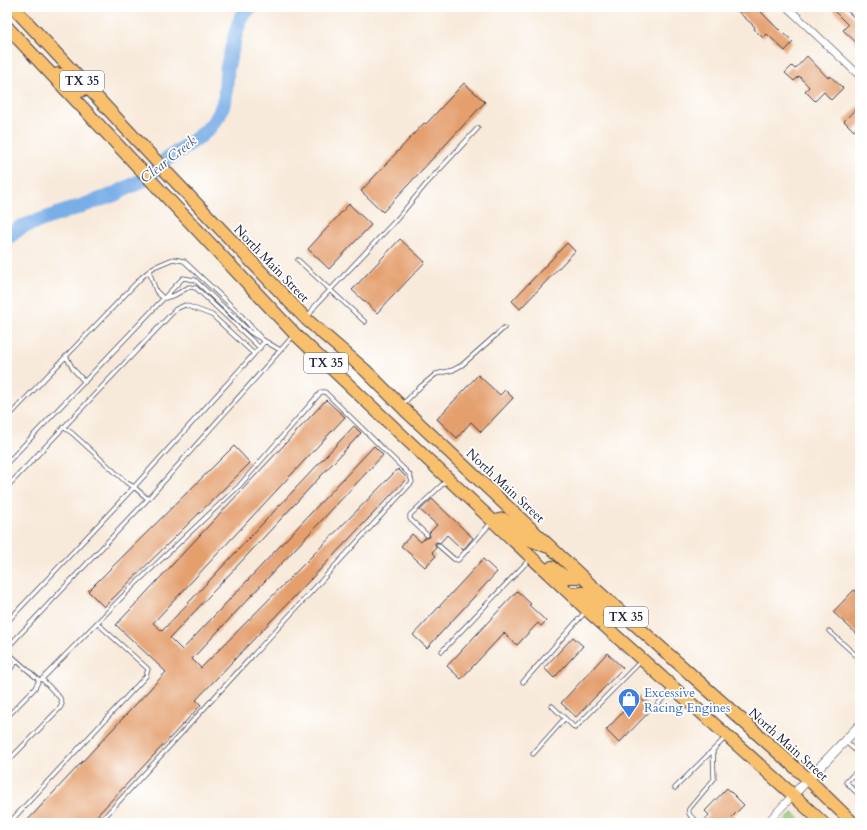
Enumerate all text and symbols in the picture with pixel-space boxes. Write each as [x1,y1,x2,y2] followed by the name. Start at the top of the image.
[60,71,104,91] road number: TX 35
[136,131,201,187] water label: Clear Creek
[230,221,313,306] street label: North Main Street
[304,353,348,373] road number: TX 35
[462,445,548,527] street label: North Main Street
[604,607,648,627] road number: TX 35
[644,684,730,717] place label: Excessive Racing Engines
[616,686,642,719] shop icon: Excessive Racing Engines
[745,704,832,785] street label: North Main Street

